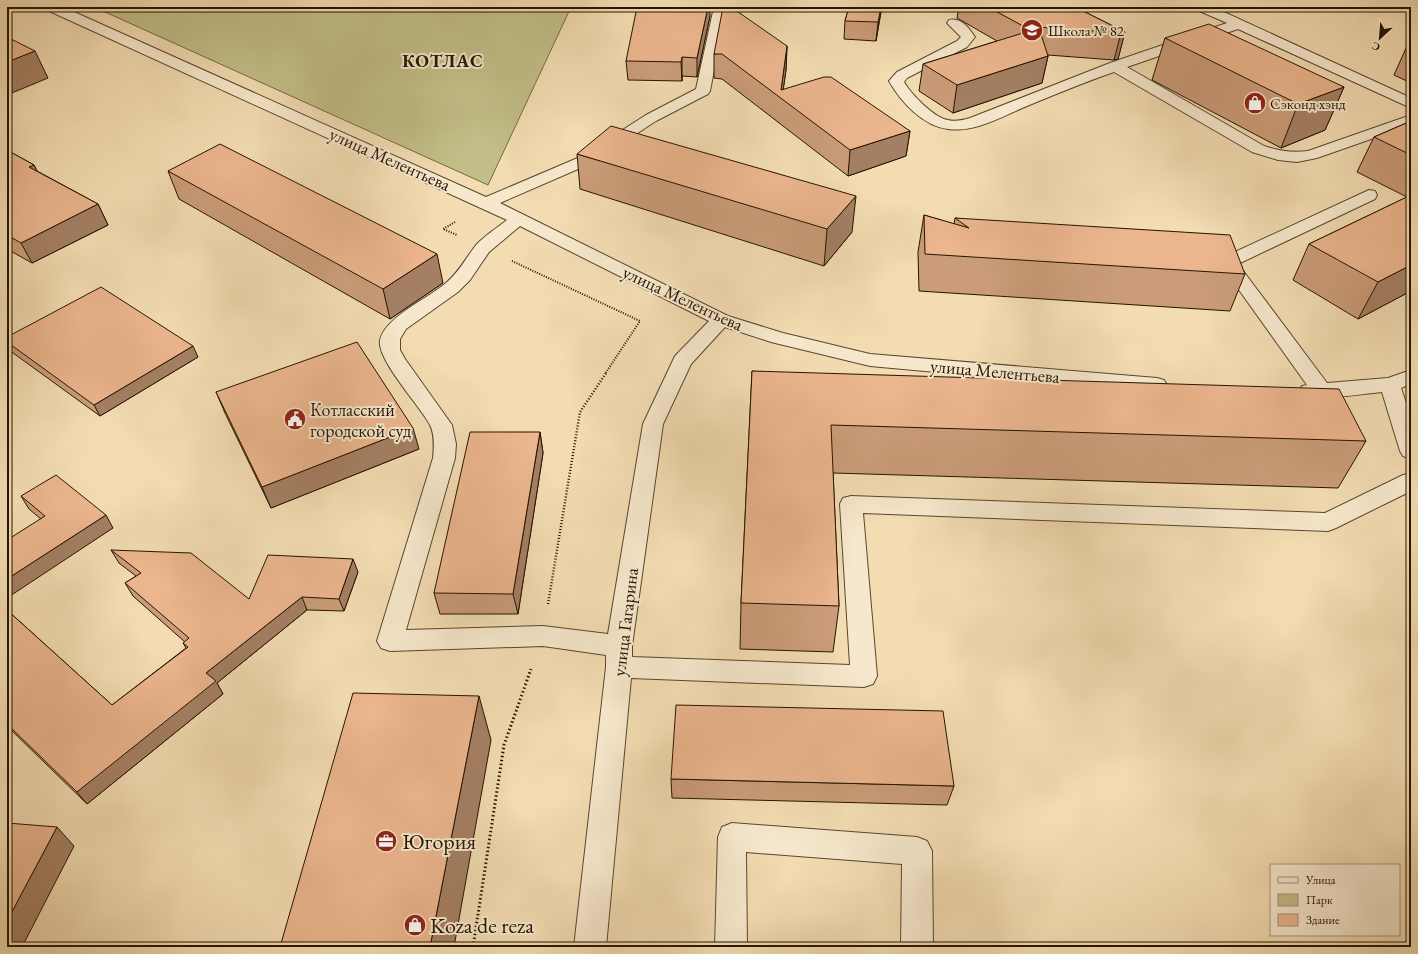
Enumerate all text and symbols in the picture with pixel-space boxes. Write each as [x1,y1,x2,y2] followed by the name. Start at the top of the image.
[1019,17,1045,43] school or university icon: Школа № 82
[1360,18,1400,58] north arrow
[1048,21,1125,40] place label: Школа № 82
[1369,39,1382,55] text: С
[402,49,484,72] district label: КОТЛАС
[1242,90,1268,116] shop icon: Сэконд хэнд
[1270,94,1346,113] place label: Сэконд хэнд
[326,122,455,196] street label: улица Мелентьева
[619,260,748,336] street label: улица Мелентьева
[929,354,1062,388] street label: улица Мелентьева
[310,398,411,442] place label: Котласский городской суд
[282,406,308,432] public building icon: Котласский городской суд
[607,566,643,678] street label: улица Гагарина
[402,827,476,856] place label: Югория
[373,828,399,854] office icon: Югория
[1270,864,1400,936] legend
[1305,872,1336,888] text: Улица
[1306,892,1333,908] text: Парк
[430,911,534,940] place label: Koza de reza
[402,912,428,938] shop icon: Koza de reza
[1306,912,1340,928] text: Здание

